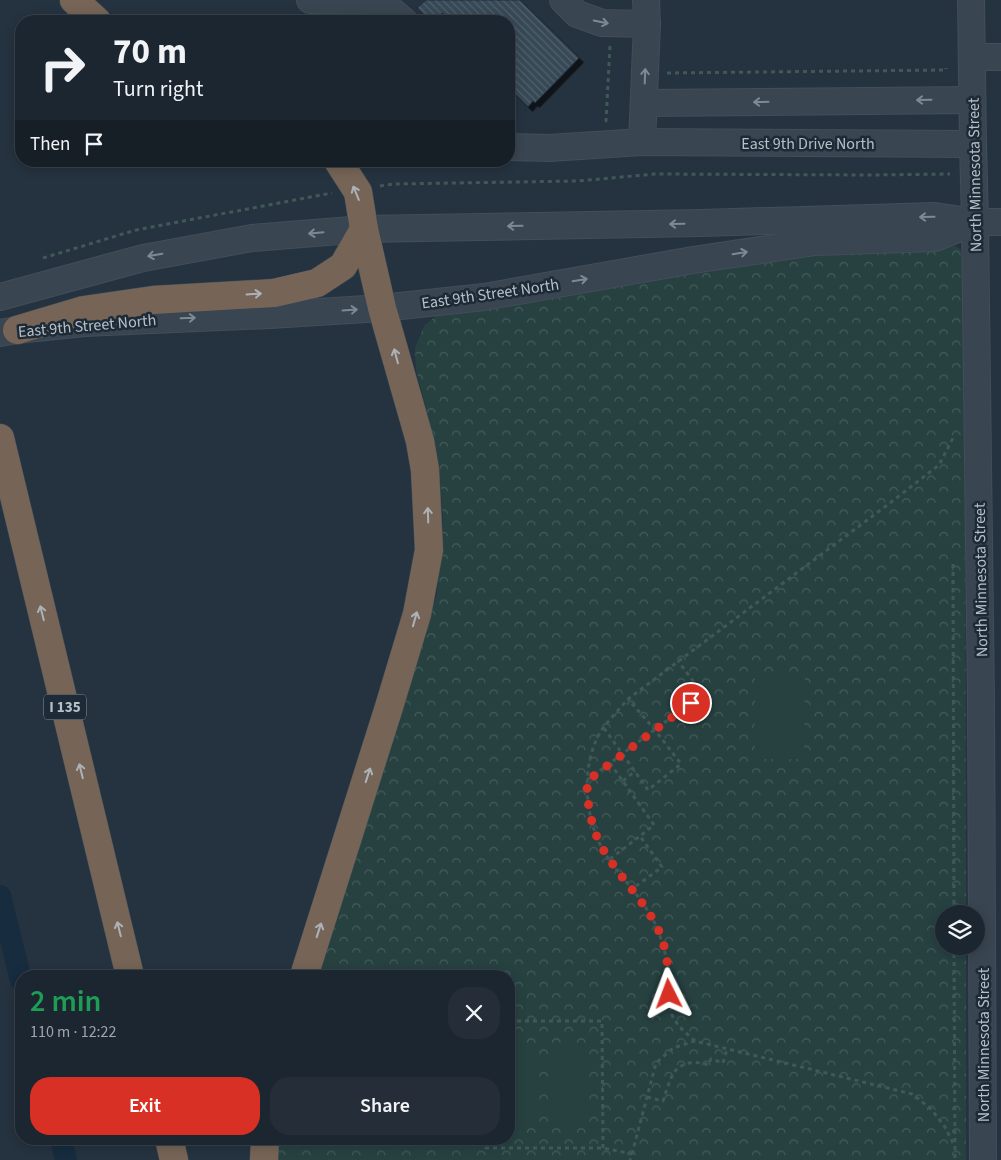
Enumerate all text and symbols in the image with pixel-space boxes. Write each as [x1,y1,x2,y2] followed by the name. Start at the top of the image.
[593,18,609,27] one-way arrow
[113,27,187,77] text: 70 m
[30,35,95,100] icon: right
[640,69,650,85] one-way arrow
[113,73,203,105] text: Turn right
[916,95,932,105] one-way arrow
[753,97,770,107] one-way arrow
[963,97,987,252] street label: North Minnesota Street
[80,130,108,158] icon: arrive
[30,131,70,158] text: Then
[741,133,875,155] street label: East 9th Drive North
[351,186,360,201] one-way arrow
[919,212,935,221] one-way arrow
[669,219,685,228] one-way arrow
[507,221,523,231] one-way arrow
[308,228,324,237] one-way arrow
[732,248,748,258] one-way arrow
[147,251,163,261] one-way arrow
[420,273,560,315] street label: East 9th Street North
[572,274,588,284] one-way arrow
[246,289,262,298] one-way arrow
[342,305,358,315] one-way arrow
[17,309,157,343] street label: East 9th Street North
[179,313,195,323] one-way arrow
[390,349,400,365] one-way arrow
[969,502,993,657] street label: North Minnesota Street
[423,507,432,523] one-way arrow
[37,605,46,621] one-way arrow
[411,612,421,628] one-way arrow
[670,682,712,724] pin
[677,689,705,717] icon: arrive
[44,694,86,720] road number: I 135
[75,763,85,779] one-way arrow
[364,767,373,783] one-way arrow
[935,905,985,955] map controls
[935,905,985,955] button: layers
[114,921,123,937] one-way arrow
[315,922,324,938] one-way arrow
[642,967,694,1019] position arrow
[973,967,995,1122] street label: North Minnesota Street
[30,980,101,1023] text: 2 min
[448,987,500,1039] button: close
[30,1021,117,1043] text: 110 m · 12:22
[30,1077,260,1135] button: Exit
[270,1077,500,1135] button: Share

